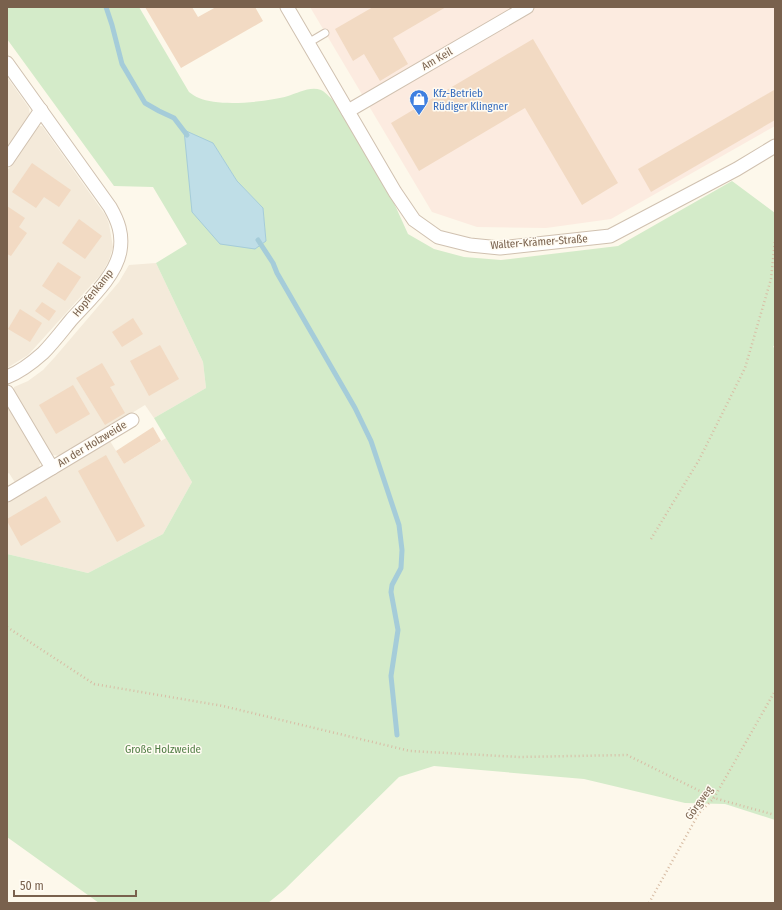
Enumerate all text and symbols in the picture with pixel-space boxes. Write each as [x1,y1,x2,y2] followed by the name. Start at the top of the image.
[419,45,455,73] street label: Am Keil
[433,87,508,113] place label: Kfz-Betrieb Rüdiger Klingner
[408,88,430,116] shop icon: Kfz-Betrieb Rüdiger Klingner
[490,232,588,252] street label: Walter-Krämer-Straße
[70,266,116,319] street label: Hopfenkamp
[55,418,129,470] street label: An der Holzweide
[125,743,201,756] park label: Große Holzweide
[682,783,716,823] street label: Görgweg
[14,872,136,898] scale bar
[20,879,44,893] text: 50 m

